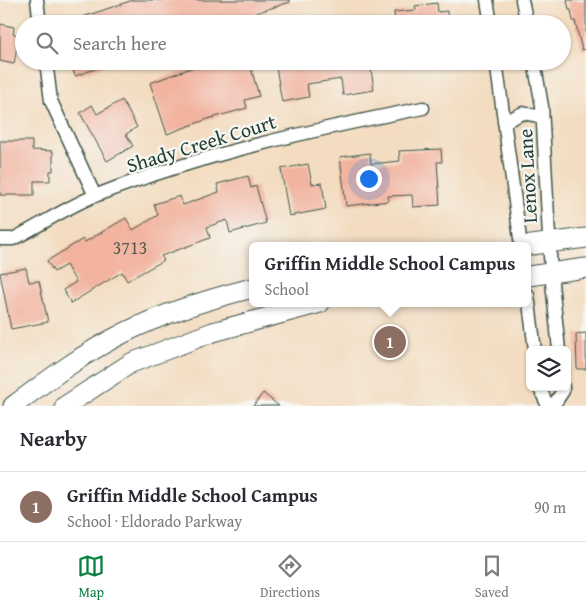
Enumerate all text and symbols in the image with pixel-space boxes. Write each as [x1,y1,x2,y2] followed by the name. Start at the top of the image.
[15,15,571,70] search box
[33,29,61,57] icon: search
[73,29,167,57] text: Search here
[123,106,279,180] street label: Shady Creek Court
[510,128,544,224] street label: Lenox Lane
[356,166,382,192] your location
[113,234,147,261] house number: 3713
[249,242,531,307] popup
[265,249,515,277] text: Griffin Middle School Campus
[265,277,309,301] text: School
[374,323,406,361] pin: 1
[526,346,571,391] map controls
[526,346,571,391] button: layers
[20,423,87,454] text: Nearby
[67,481,318,509] text: Griffin Middle School Campus
[32,495,40,519] text: 1
[534,495,566,519] text: 90 m
[67,509,242,533] text: School · Eldorado Parkway
[77,552,105,602] tab: Map
[260,552,320,602] tab: Directions
[475,552,509,602] tab: Saved

